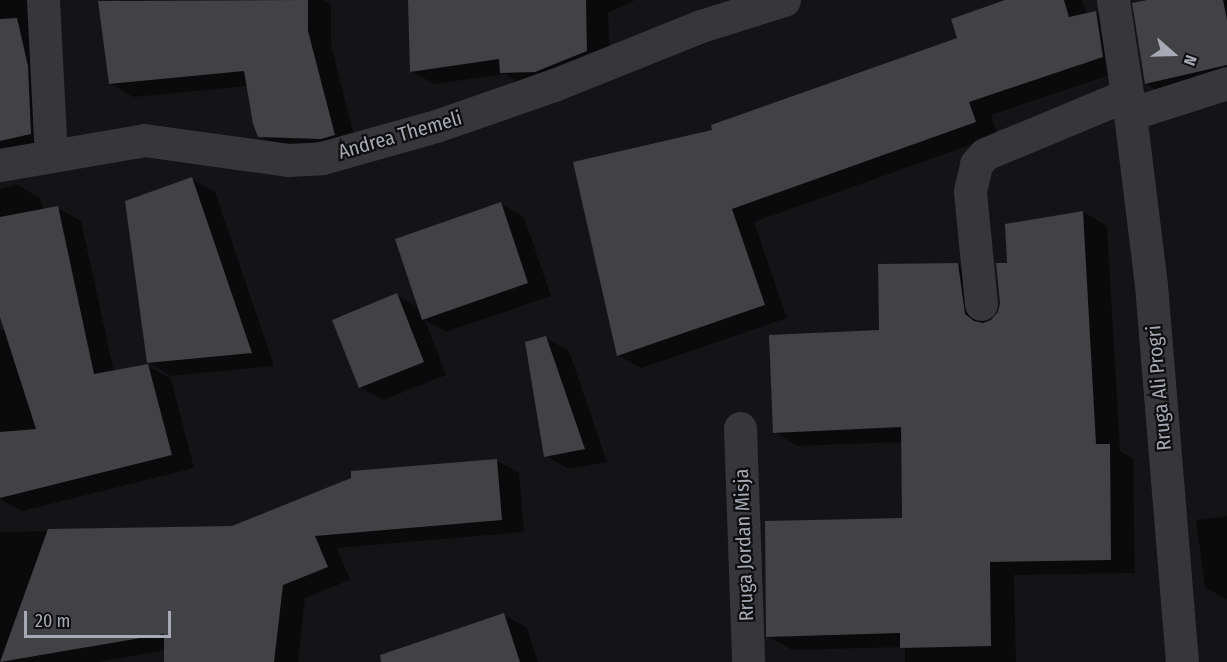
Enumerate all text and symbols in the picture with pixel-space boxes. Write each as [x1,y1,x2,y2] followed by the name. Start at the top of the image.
[1143,24,1203,84] north arrow
[1180,53,1201,68] text: N
[335,106,465,164] street label: Andrea Themeli
[1142,324,1176,452] street label: Rruga Ali Progri
[729,468,759,622] street label: Rruga Jordan Misja
[27,599,174,637] scale bar
[35,610,70,632] text: 20 m

